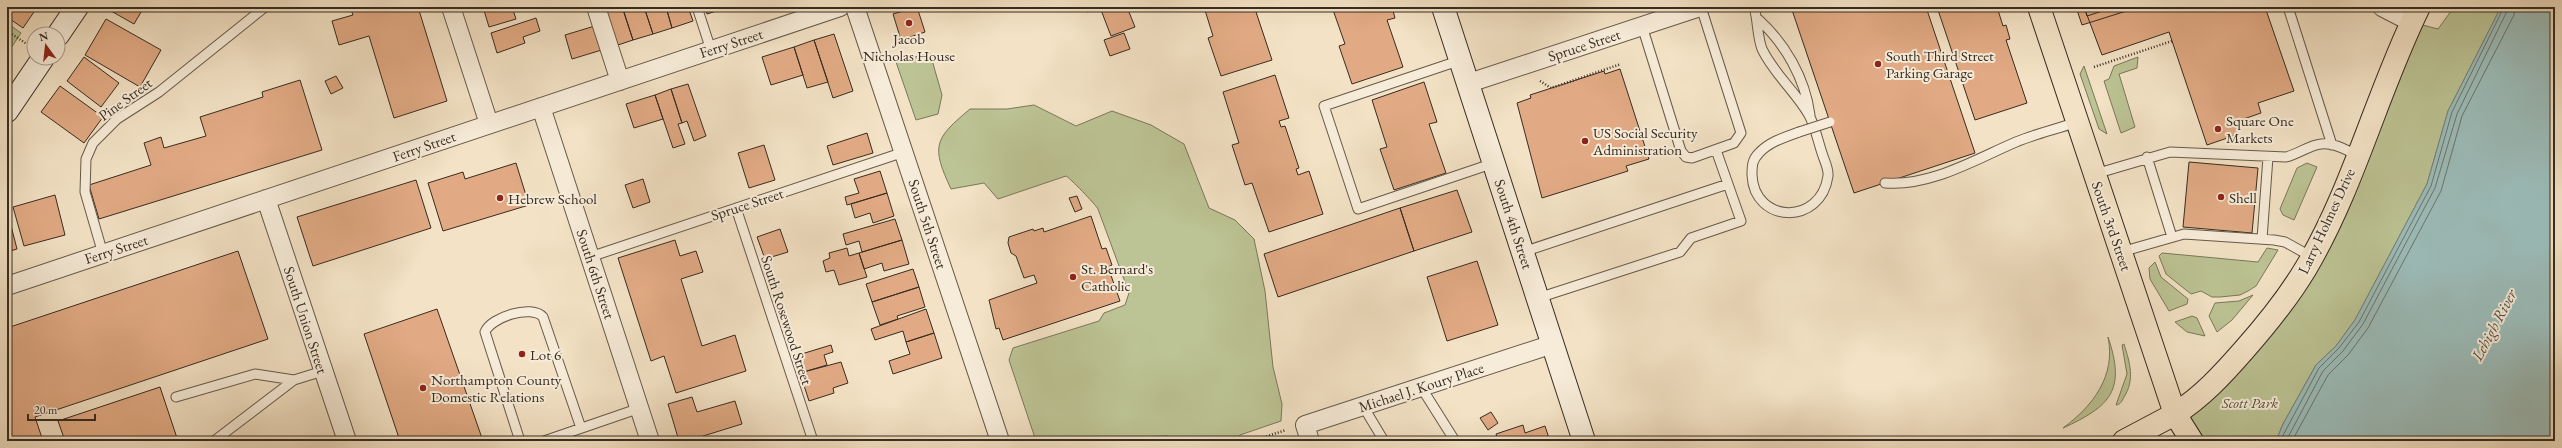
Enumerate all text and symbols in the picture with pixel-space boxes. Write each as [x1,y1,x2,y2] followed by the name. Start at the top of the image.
[904,18,914,28] marker: Jacob Nicholas House
[697,24,765,62] street label: Ferry Street
[1545,24,1623,66] street label: Spruce Street
[26,26,66,66] north arrow
[37,28,50,44] text: N
[863,29,955,65] place label: Jacob Nicholas House
[1886,46,1994,82] place label: South Third Street Parking Garage
[1873,59,1883,69] marker: South Third Street Parking Garage
[94,73,156,125] street label: Pine Street
[2226,111,2294,147] place label: Square One Markets
[1592,123,1698,159] place label: US Social Security Administration
[2213,124,2223,134] marker: Square One Markets
[390,126,458,166] street label: Ferry Street
[1580,136,1590,146] marker: US Social Security Administration
[2293,165,2359,277] street label: Larry Holmes Drive
[905,177,952,272] street label: South 5th Street
[1491,177,1538,272] street label: South 4th Street
[2088,179,2136,274] street label: South 3rd Street
[708,183,786,225] street label: Spruce Street
[2229,188,2257,207] place label: Shell
[508,189,597,208] place label: Hebrew School
[2216,192,2226,202] marker: Shell
[495,193,505,203] marker: Hebrew School
[573,227,620,322] street label: South 6th Street
[82,230,150,268] street label: Ferry Street
[757,253,817,387] street label: South Rosewood Street
[1081,259,1153,295] place label: St. Bernard's Catholic
[280,264,332,376] street label: South Union Street
[1068,272,1078,282] marker: St. Bernard's Catholic
[2466,285,2522,365] water label: Lehigh River
[530,345,561,364] place label: Lot 6
[517,349,527,359] marker: Lot 6
[1356,358,1486,416] street label: Michael J. Koury Place
[431,370,562,406] place label: Northampton County Domestic Relations
[418,383,428,393] marker: Northampton County Domestic Relations
[2221,393,2278,412] park label: Scott Park
[28,396,95,422] scale bar
[34,402,58,418] text: 20 m

